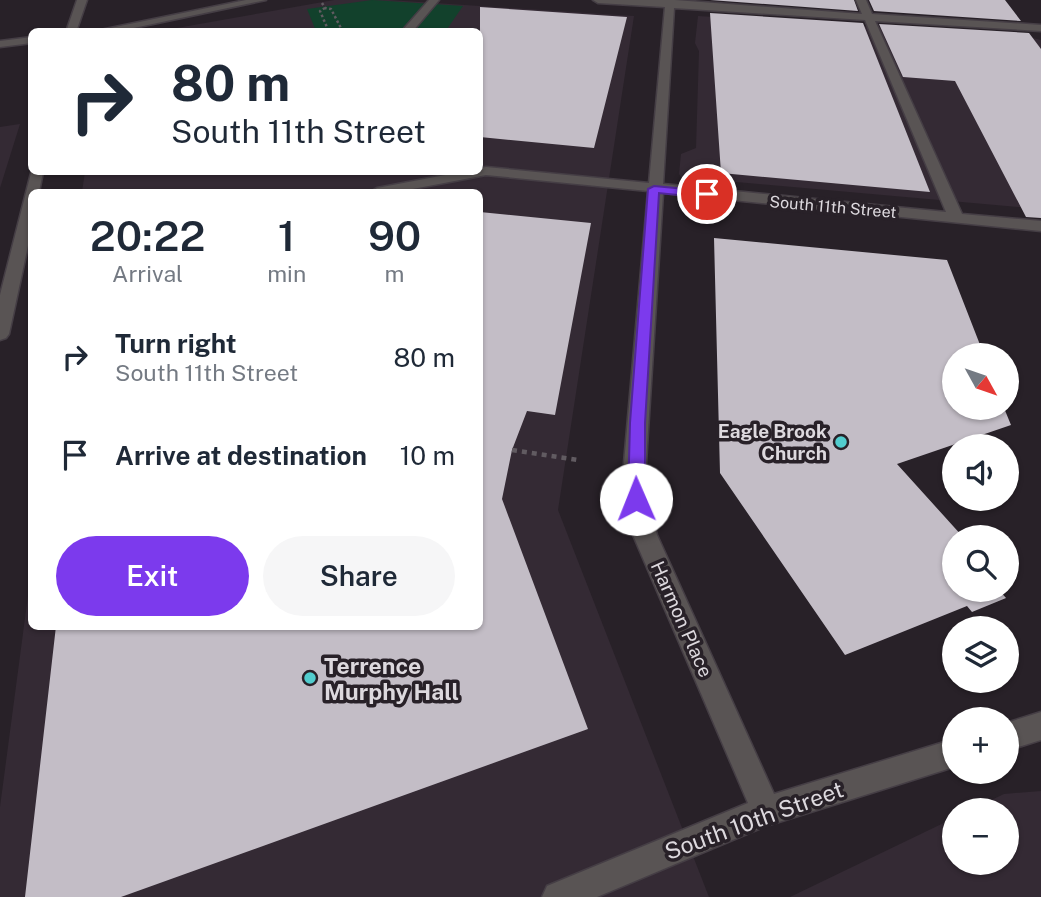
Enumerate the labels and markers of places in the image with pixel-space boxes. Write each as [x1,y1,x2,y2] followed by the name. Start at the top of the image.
[677,164,737,224] pin
[718,420,827,464] place label: Eagle Brook Church
[833,434,849,450] marker: Eagle Brook Church
[324,652,459,705] place label: Terrence Murphy Hall
[302,670,318,686] marker: Terrence Murphy Hall

